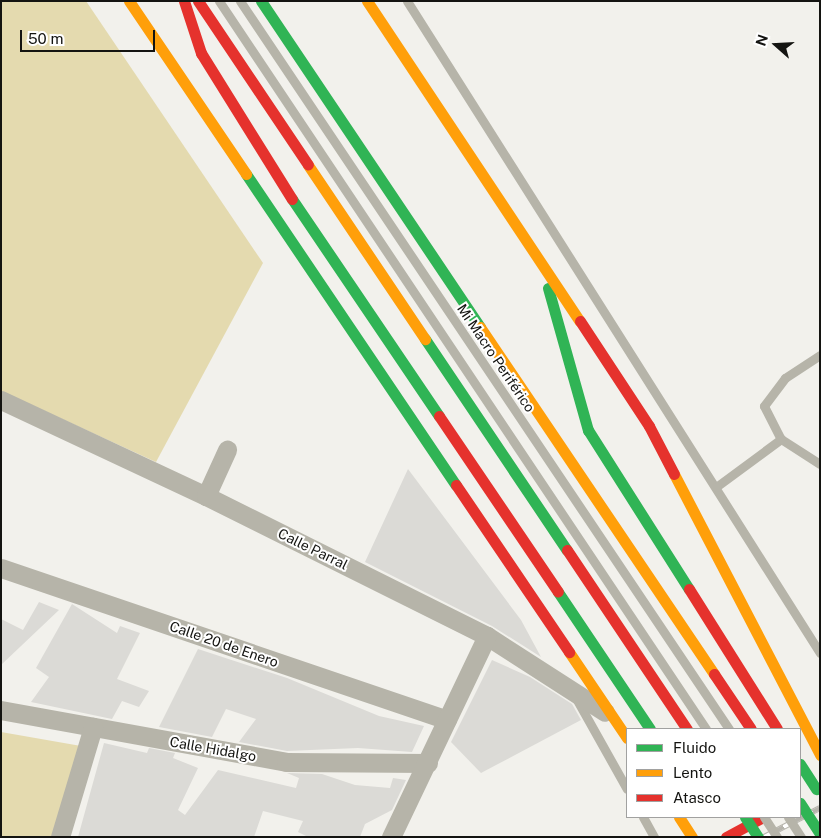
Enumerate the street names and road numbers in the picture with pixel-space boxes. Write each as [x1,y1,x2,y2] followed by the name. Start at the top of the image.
[454,301,538,415] street label: Mi Macro Periférico
[275,525,351,573] street label: Calle Parral
[167,617,281,671] street label: Calle 20 de Enero
[168,733,258,765] street label: Calle Hidalgo

